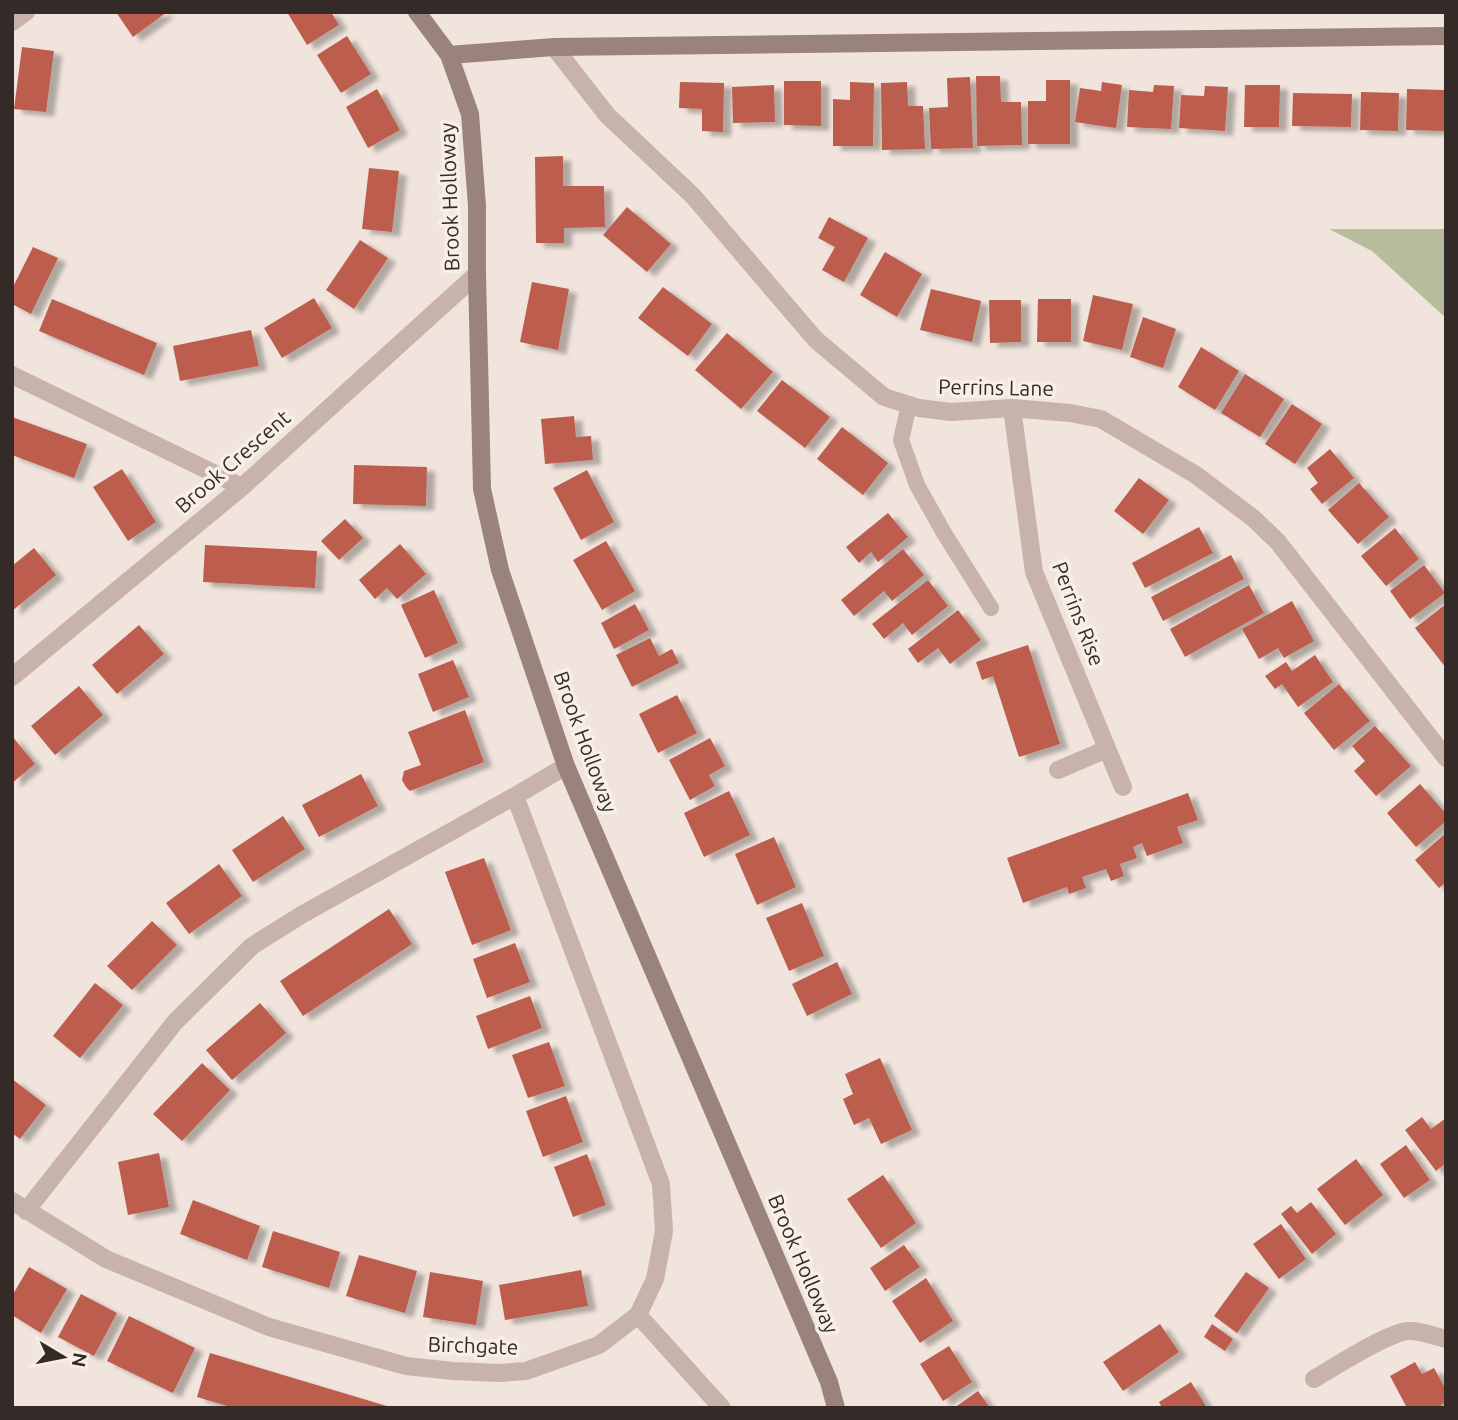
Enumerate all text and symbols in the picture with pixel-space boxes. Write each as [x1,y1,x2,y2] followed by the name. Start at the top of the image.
[434,122,464,272] street label: Brook Holloway
[938,374,1054,400] street label: Perrins Lane
[170,405,295,518] street label: Brook Crescent
[1048,558,1110,669] street label: Perrins Rise
[549,668,623,816] street label: Brook Holloway
[764,1191,844,1337] street label: Brook Holloway
[28,1322,98,1392] north arrow
[427,1331,519,1359] street label: Birchgate
[68,1351,92,1369] text: N

